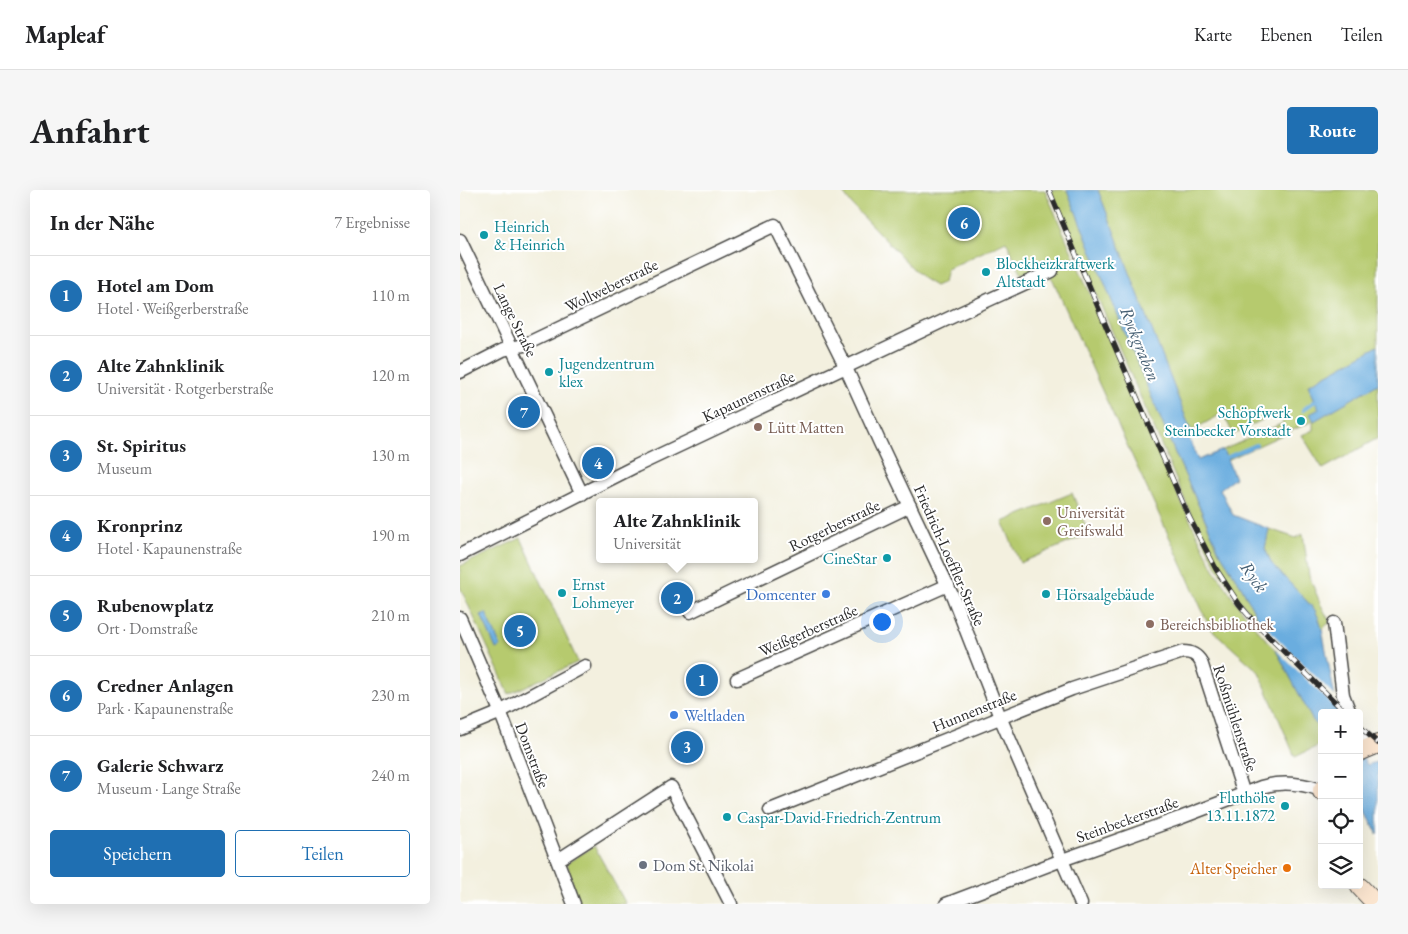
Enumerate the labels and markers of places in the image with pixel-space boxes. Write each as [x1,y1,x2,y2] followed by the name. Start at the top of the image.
[948,204,980,242] pin: 6
[494,216,565,255] place label: Heinrich & Heinrich
[478,229,490,241] marker: Heinrich & Heinrich
[995,253,1115,292] place label: Blockheizkraftwerk Altstadt
[980,266,992,278] marker: Blockheizkraftwerk Altstadt
[557,353,655,392] place label: Jugendzentrum klex
[543,366,555,378] marker: Jugendzentrum klex
[508,393,540,431] pin: 7
[1165,402,1291,441] place label: Schöpfwerk Steinbecker Vorstadt
[1295,415,1307,427] marker: Schöpfwerk Steinbecker Vorstadt
[768,417,845,438] place label: Lütt Matten
[752,421,764,433] marker: Lütt Matten
[582,444,614,482] pin: 4
[1057,502,1125,541] place label: Universität Greifswald
[1041,515,1053,527] marker: Universität Greifswald
[823,548,878,569] place label: CineStar
[881,552,893,564] marker: CineStar
[572,574,635,613] place label: Ernst Lohmeyer
[661,579,693,617] pin: 2
[746,584,817,605] place label: Domcenter
[1056,584,1154,605] place label: Hörsaalgebäude
[556,587,568,599] marker: Ernst Lohmeyer
[820,588,832,600] marker: Domcenter
[1040,588,1052,600] marker: Hörsaalgebäude
[504,612,536,650] pin: 5
[1160,614,1274,635] place label: Bereichsbibliothek
[1144,618,1156,630] marker: Bereichsbibliothek
[686,661,718,699] pin: 1
[684,705,746,726] place label: Weltladen
[668,709,680,721] marker: Weltladen
[671,728,703,766] pin: 3
[1206,787,1275,826] place label: Fluthöhe 13.11.1872
[1279,800,1291,812] marker: Fluthöhe 13.11.1872
[737,807,942,828] place label: Caspar-David-Friedrich-Zentrum
[721,811,733,823] marker: Caspar-David-Friedrich-Zentrum
[653,855,754,876] place label: Dom St. Nikolai
[1189,858,1278,879] place label: Alter Speicher
[637,859,649,871] marker: Dom St. Nikolai
[1281,862,1293,874] marker: Alter Speicher

